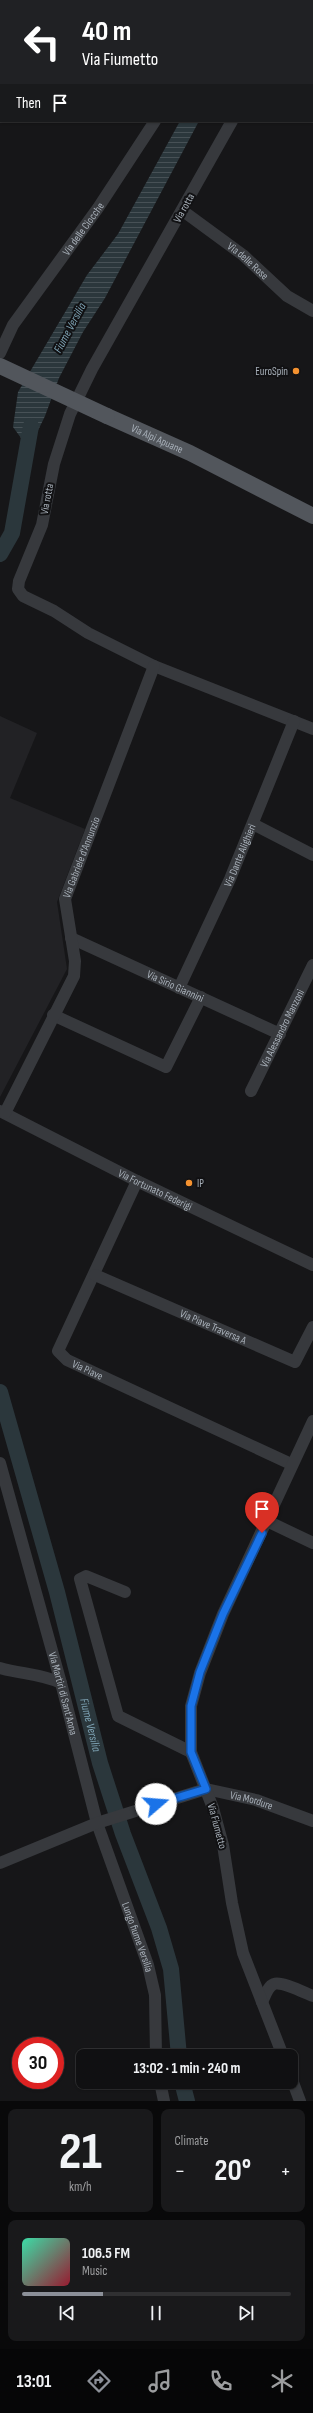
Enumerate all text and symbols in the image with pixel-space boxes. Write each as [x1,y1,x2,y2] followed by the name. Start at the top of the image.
[82,15,131,48] text: 40 m
[16,16,68,68] icon: left
[82,49,158,70] text: Via Fiumetto
[49,92,71,114] icon: arrive
[16,94,41,113] text: Then
[171,191,197,225] street label: Via rotta
[59,200,107,258] street label: Via delle Ciocche
[225,239,271,282] street label: Via delle Rose
[51,300,90,356] water label: Fiume Versilia
[255,365,288,378] place label: EuroSpin
[291,366,301,376] marker: EuroSpin
[129,421,185,456] street label: Via Alpi Apuane
[38,482,56,516] street label: Via rotta
[60,814,102,900] street label: Via Gabriele d'Annunzio
[221,822,258,889] street label: Via Dante Alighieri
[145,967,206,1005] street label: Via Sirio Giannini
[257,987,307,1069] street label: Via Alessandro Manzoni
[116,1166,194,1213] street label: Via Fortunato Federigi
[197,1177,204,1190] place label: IP
[184,1178,194,1188] marker: IP
[178,1306,249,1347] street label: Via Piave Traversa A
[70,1357,105,1382] street label: Via Piave
[245,1492,279,1533] pin
[251,1498,273,1520] icon: arrive
[46,1650,81,1736] street label: Via Martiri di Sant'Anna
[76,1697,104,1753] water label: Fiume Versilia
[135,1783,177,1825] position arrow
[229,1788,275,1812] street label: Via Mordure
[205,1802,229,1851] street label: Via Fiumetto
[119,1900,156,1973] street label: Lungo fiume Versilia
[12,2037,64,2089] speed limit sign: 30
[133,2059,241,2078] text: 13:02 · 1 min · 240 m
[59,2121,102,2184] text: 21
[175,2133,208,2149] text: Climate
[214,2153,251,2189] text: 20°
[175,2158,185,2185] text: −
[280,2158,291,2185] text: +
[69,2179,91,2195] text: km/h
[82,2244,130,2263] text: 106.5 FM
[82,2263,107,2279] text: Music
[56,2302,78,2324] icon: previous
[145,2302,167,2324] icon: pause
[235,2302,257,2324] icon: next
[85,2367,113,2395] icon: directions
[146,2367,174,2395] icon: music
[207,2367,235,2395] icon: phone
[268,2367,296,2395] icon: climate
[17,2371,51,2392] text: 13:01

